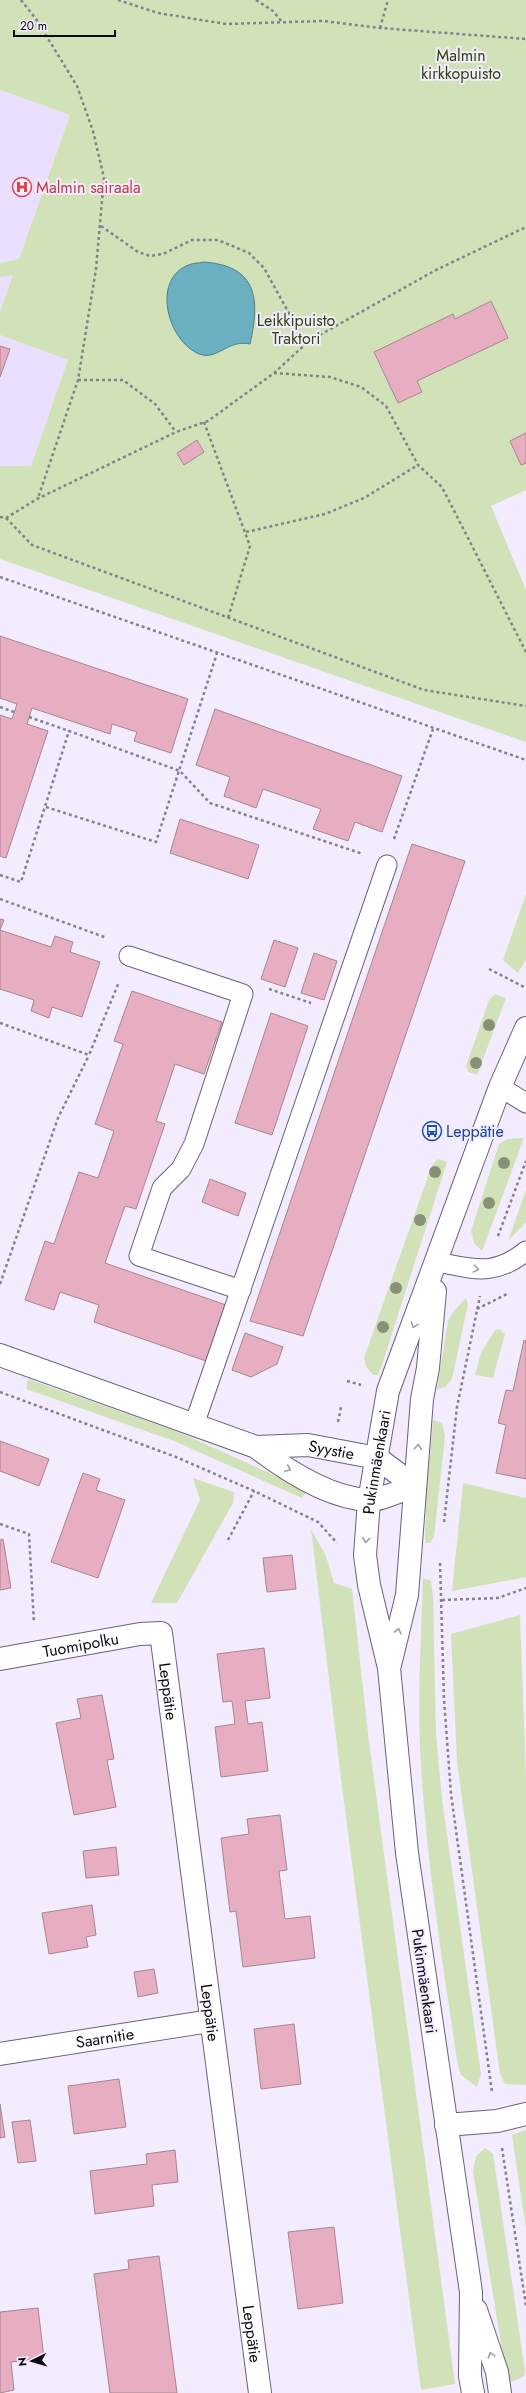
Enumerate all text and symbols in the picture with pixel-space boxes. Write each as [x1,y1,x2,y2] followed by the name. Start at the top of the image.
[14,12,115,38] scale bar
[20,17,47,35] text: 20 m
[421,44,501,85] park label: Malmin kirkkopuisto
[11,176,33,198] hospital icon: Malmin sairaala
[36,176,141,199] place label: Malmin sairaala
[257,309,336,350] park label: Leikkipuisto Traktori
[421,1120,443,1142] bus stop icon: Leppätie
[446,1120,504,1143] place label: Leppätie
[473,1264,479,1273] one-way arrow
[410,1321,419,1328] one-way arrow
[357,1408,397,1515] street label: Pukinmäenkaari
[307,1434,356,1465] street label: Syystie
[413,1444,422,1450] one-way arrow
[284,1464,291,1472] one-way arrow
[362,1537,371,1543] one-way arrow
[41,1627,121,1663] street label: Tuomipolku
[394,1627,402,1634] one-way arrow
[153,1661,183,1721] street label: Leppätie
[406,1927,443,2035] street label: Pukinmäenkaari
[195,1983,225,2043] street label: Leppätie
[74,2022,135,2054] street label: Saarnitie
[237,2304,267,2364] street label: Leppätie
[12,2341,52,2381] north arrow
[487,2352,496,2359] one-way arrow
[14,2357,30,2367] text: N

